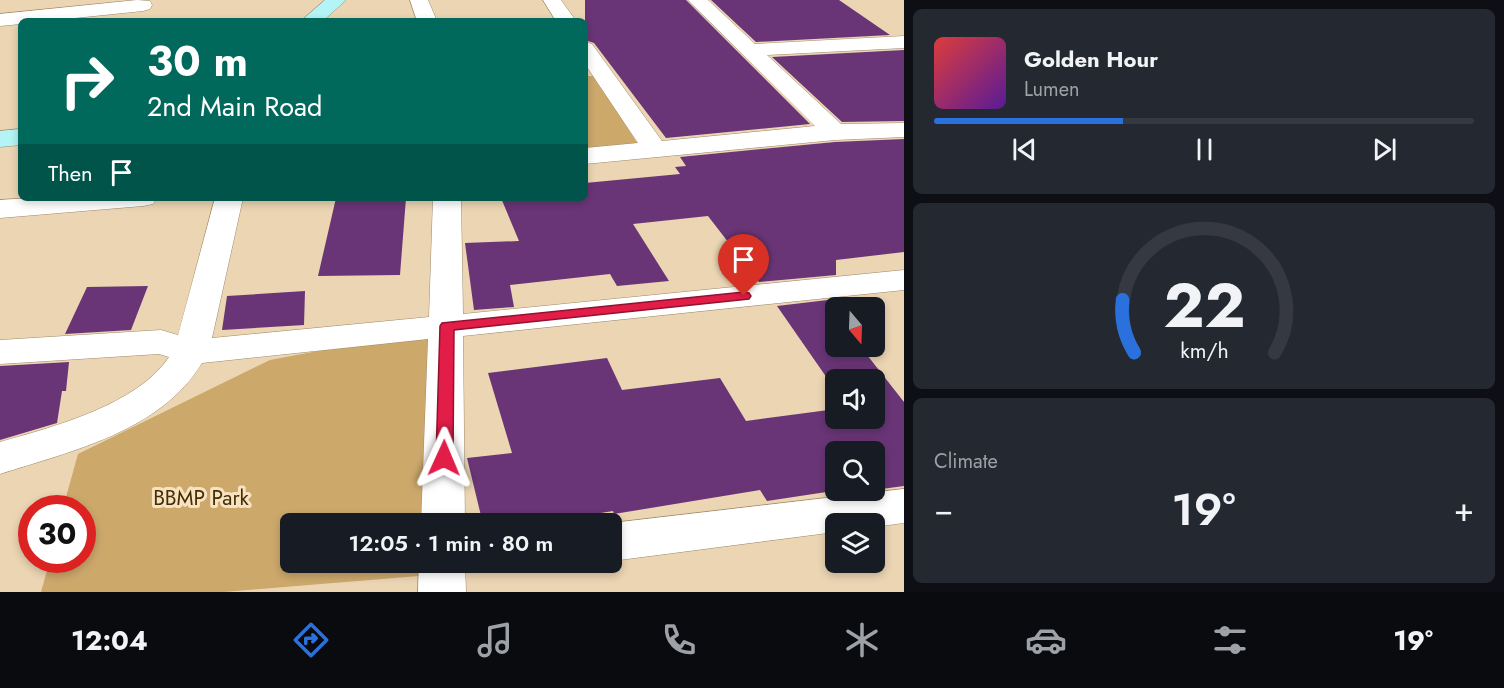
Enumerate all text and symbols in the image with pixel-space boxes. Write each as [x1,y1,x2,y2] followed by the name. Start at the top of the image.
[147,31,248,92] text: 30 m
[48,42,126,120] icon: right
[1024,43,1158,75] text: Golden Hour
[1024,75,1080,104] text: Lumen
[147,87,322,126] text: 2nd Main Road
[1008,133,1041,166] icon: previous
[1188,133,1221,166] icon: pause
[1368,133,1401,166] icon: next
[105,156,138,189] icon: arrive
[48,157,93,189] text: Then
[718,234,769,296] pin
[727,243,760,276] icon: arrive
[1163,260,1245,350] text: 22
[825,297,885,357] north arrow
[825,297,885,573] map controls
[1180,335,1228,366] text: km/h
[825,369,885,429] button: sound
[412,426,476,490] position arrow
[825,441,885,501] button: search
[934,447,998,476] text: Climate
[1172,477,1236,542] text: 19°
[153,483,250,513] park label: BBMP Park
[934,486,953,533] text: −
[1454,486,1474,533] text: +
[18,495,96,573] speed limit sign: 30
[825,513,885,573] button: layers
[349,527,553,559] text: 12:05 · 1 min · 80 m
[290,619,332,661] icon: directions
[474,619,516,661] icon: music
[658,619,700,661] icon: phone
[841,619,883,661] icon: climate
[1025,619,1067,661] icon: car
[1209,619,1251,661] icon: filters
[71,621,148,660] text: 12:04
[1393,621,1433,660] text: 19°

